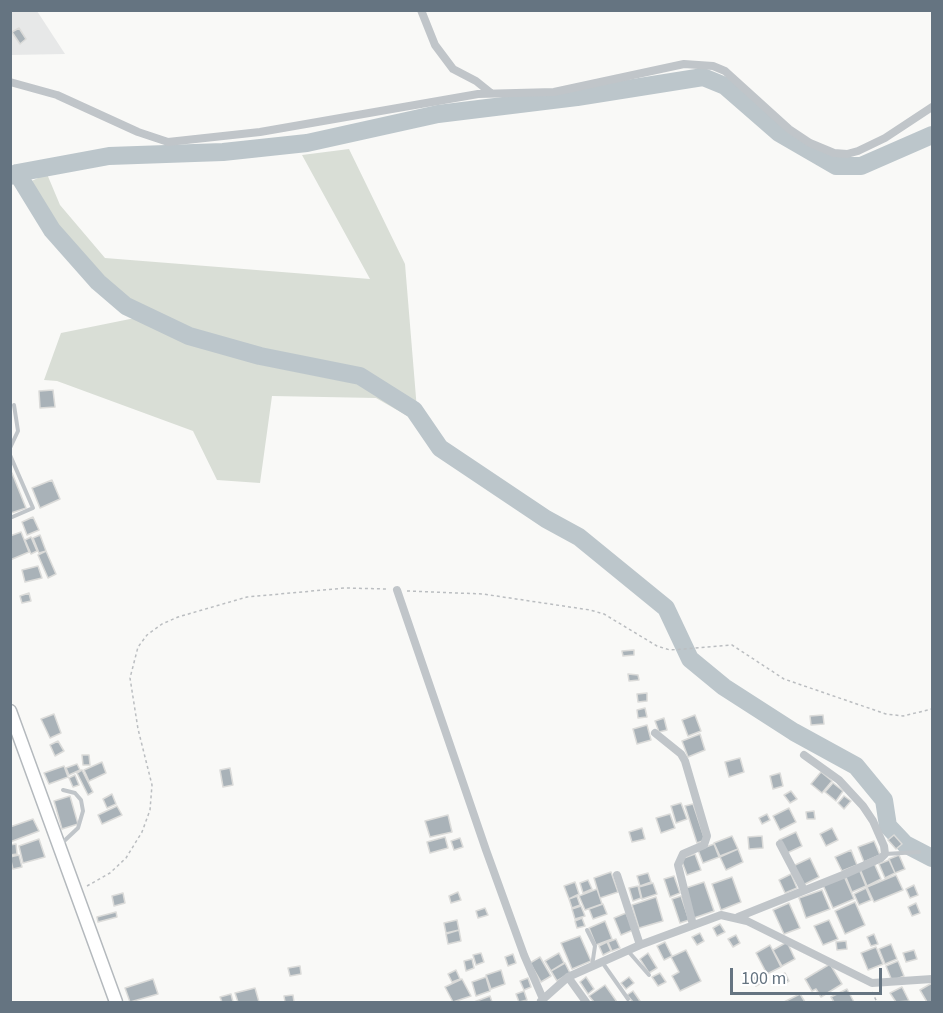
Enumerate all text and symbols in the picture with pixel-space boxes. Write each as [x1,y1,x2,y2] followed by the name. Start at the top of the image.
[733,956,884,994] scale bar
[741,966,786,991] text: 100 m

